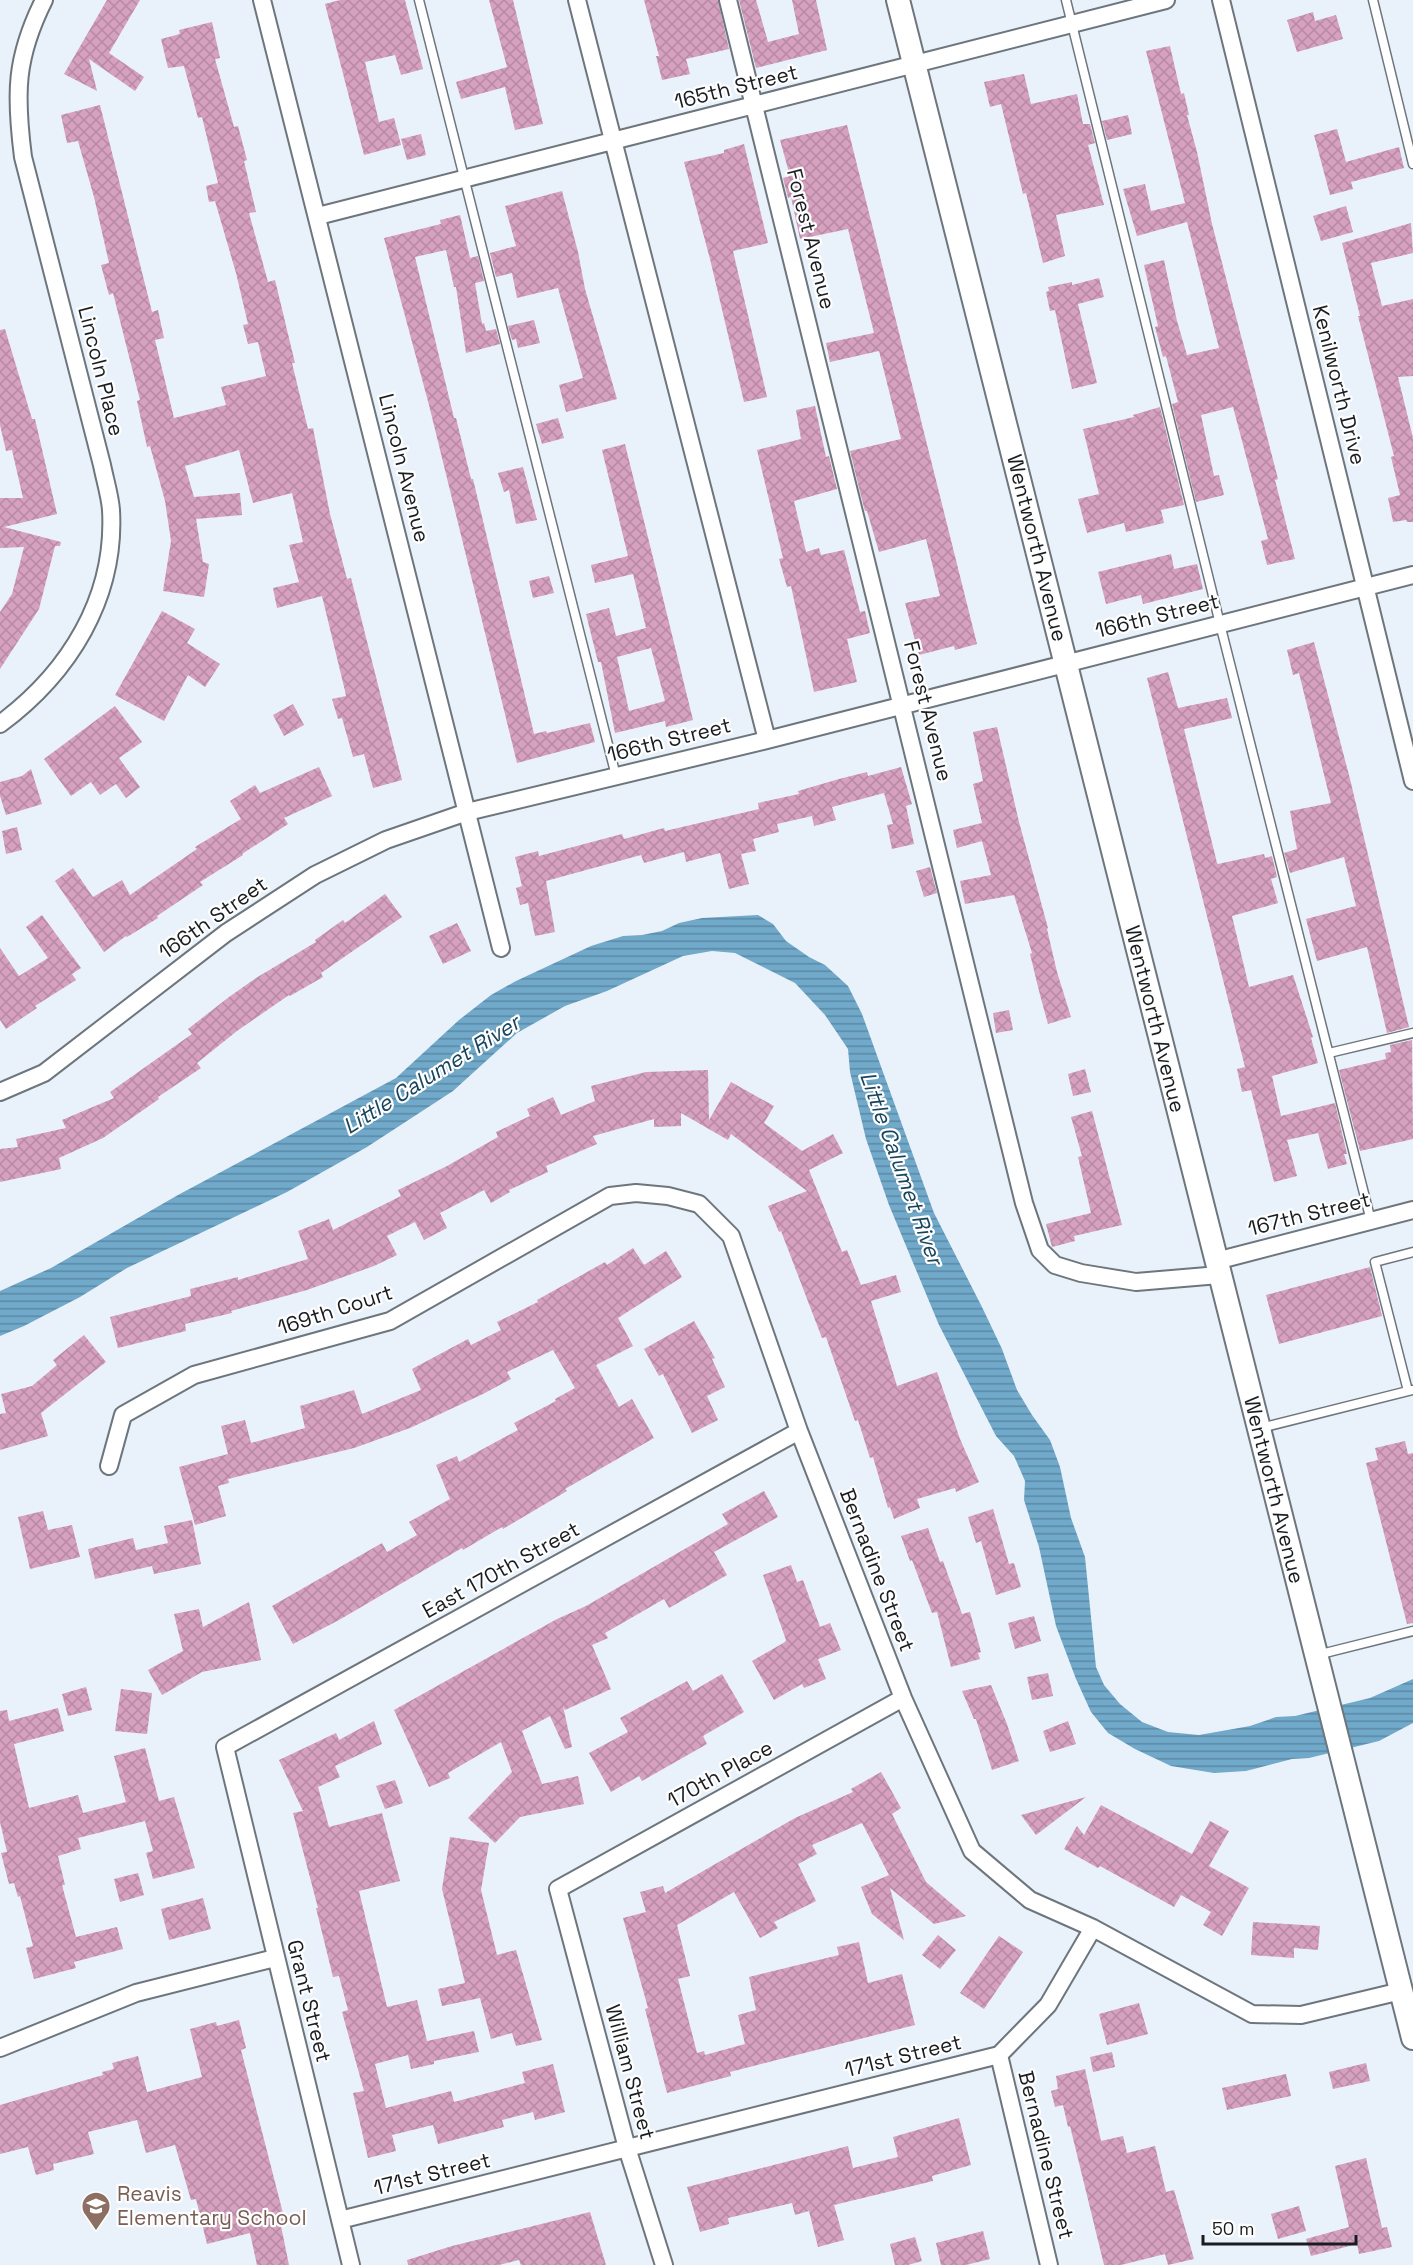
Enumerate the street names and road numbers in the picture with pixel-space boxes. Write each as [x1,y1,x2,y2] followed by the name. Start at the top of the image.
[671,58,800,115] street label: 165th Street
[781,166,842,312] street label: Forest Avenue
[1307,302,1372,468] street label: Kenilworth Drive
[72,303,131,439] street label: Lincoln Place
[373,391,436,545] street label: Lincoln Avenue
[1001,451,1074,644] street label: Wentworth Avenue
[1092,587,1222,644] street label: 166th Street
[898,638,959,784] street label: Forest Avenue
[604,711,734,768] street label: 166th Street
[153,870,272,965] street label: 166th Street
[1119,922,1192,1115] street label: Wentworth Avenue
[1245,1185,1373,1242] street label: 167th Street
[274,1278,396,1341] street label: 169th Court
[1238,1393,1311,1586] street label: Wentworth Avenue
[834,1484,921,1655] street label: Bernadine Street
[417,1515,584,1624] street label: East 170th Street
[662,1734,777,1814] street label: 170th Place
[281,1937,338,2065] street label: Grant Street
[599,2001,661,2142] street label: William Street
[842,2028,964,2083] street label: 171st Street
[1013,2068,1080,2242] street label: Bernadine Street
[371,2146,493,2201] street label: 171st Street

